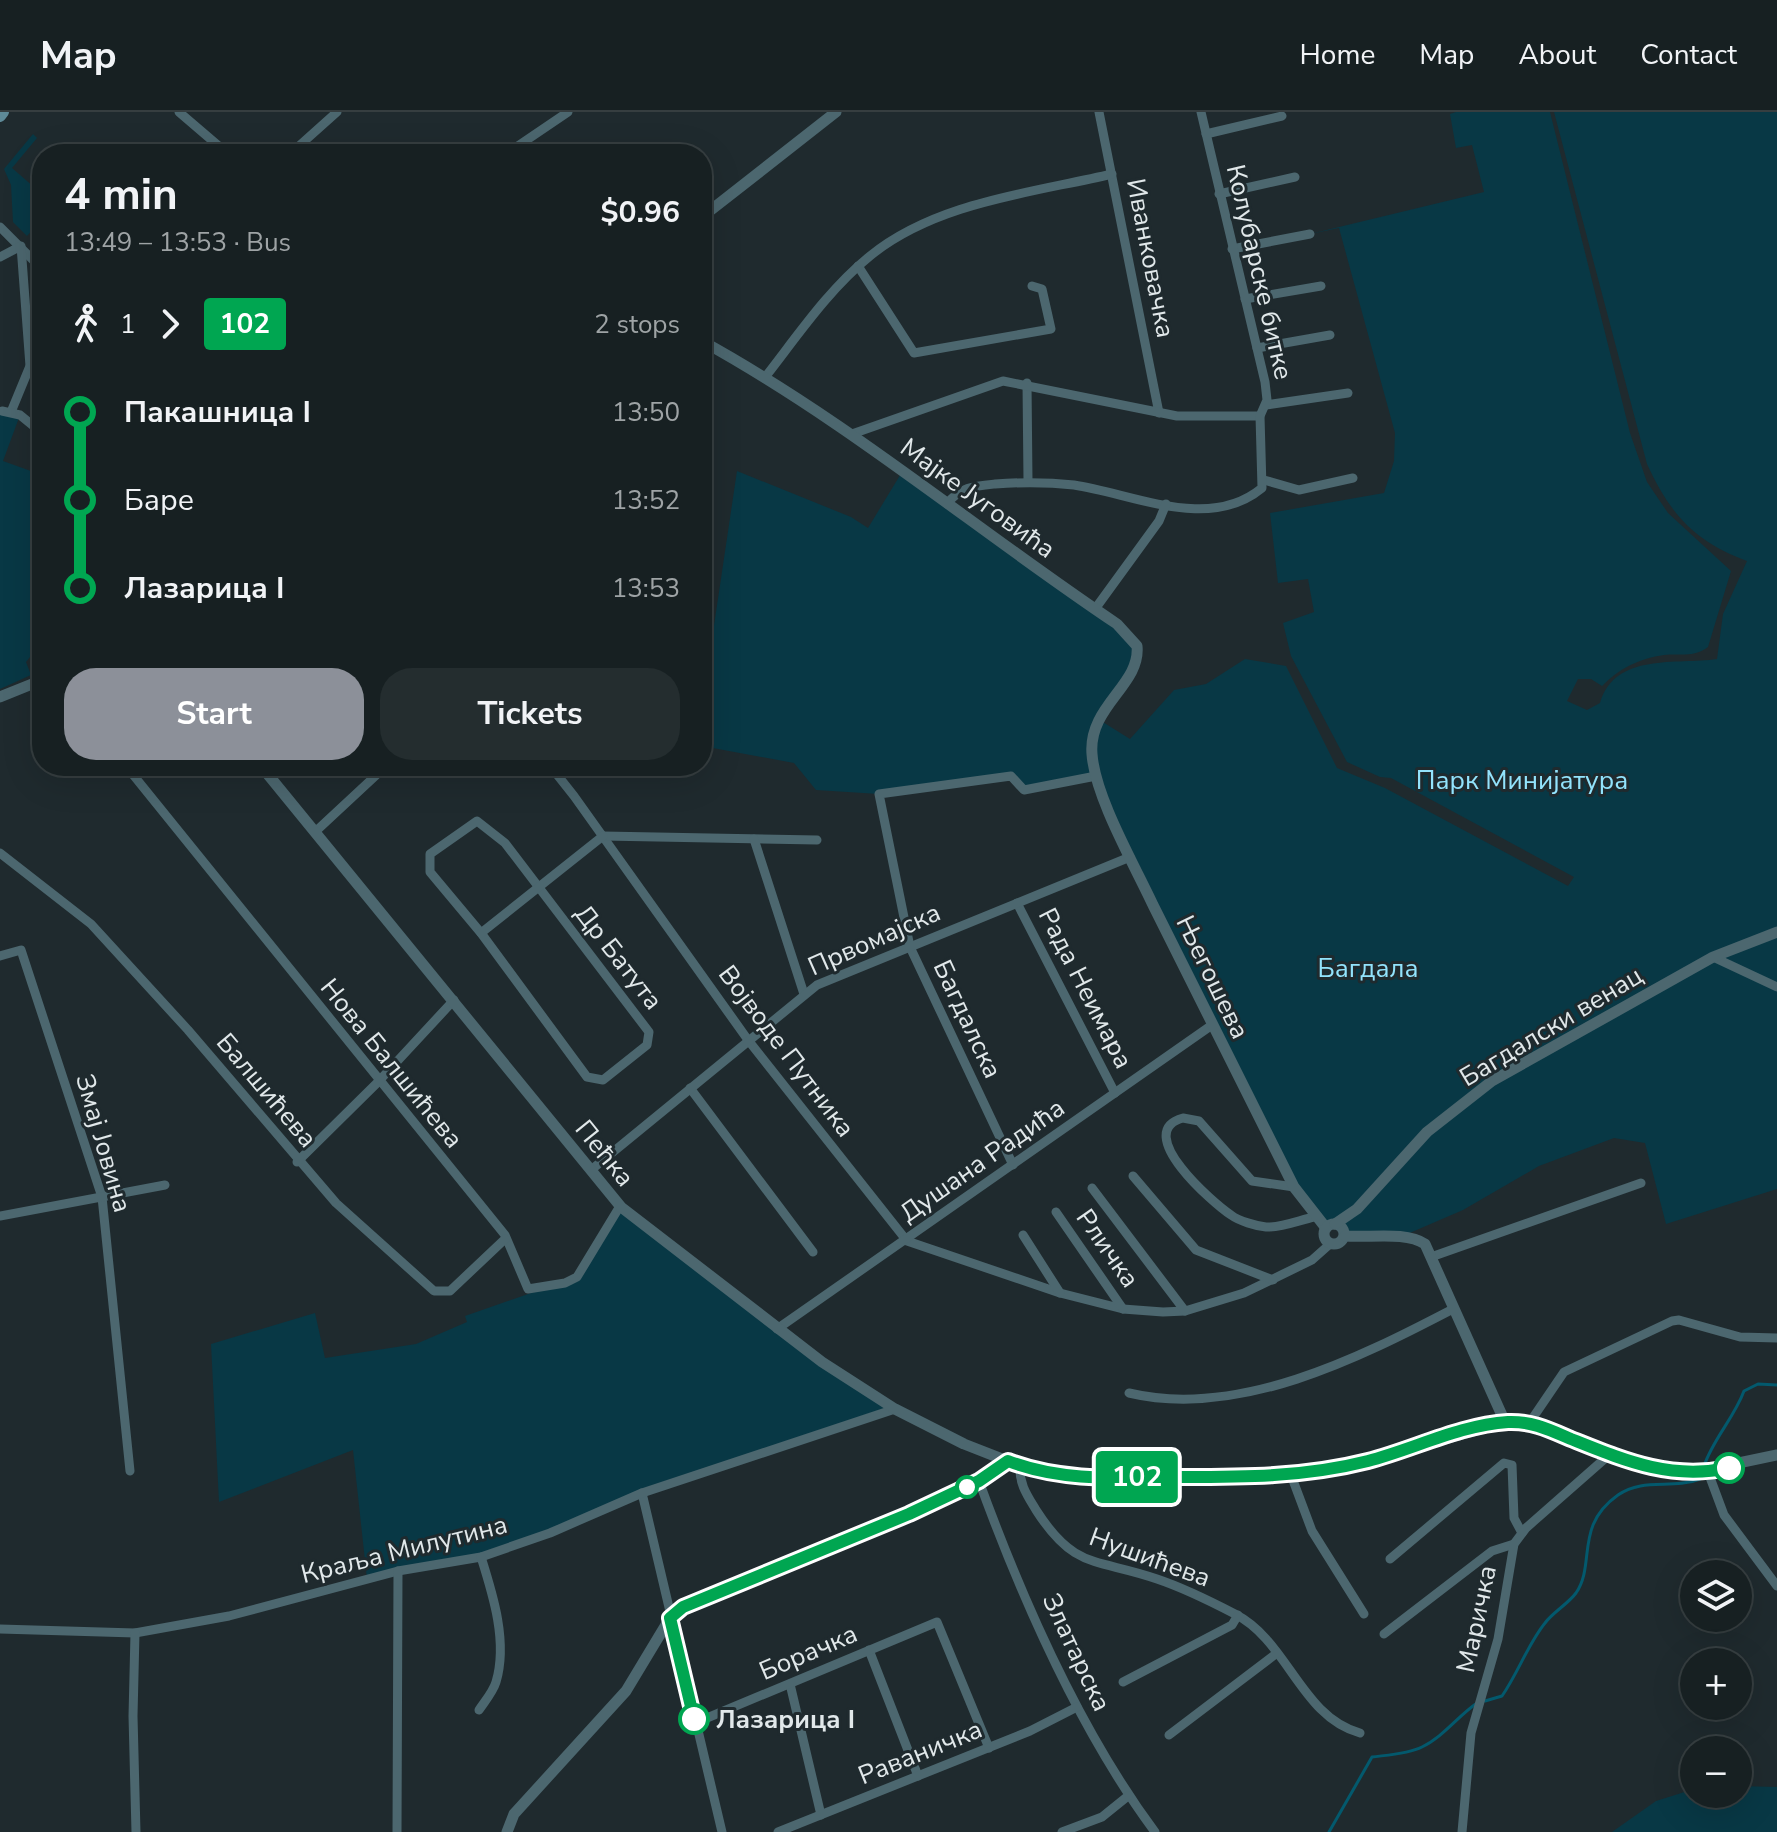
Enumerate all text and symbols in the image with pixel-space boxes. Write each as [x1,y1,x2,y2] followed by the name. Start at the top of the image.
[40,30,117,81] text: Map
[1300,36,1375,74] text: Home
[1419,36,1474,74] text: Map
[1518,36,1596,74] text: About
[1640,36,1737,74] text: Contact
[1218,161,1301,383] street label: Колубарске битке
[64,165,178,225] text: 4 min
[1118,176,1183,341] street label: Иванковачка
[601,192,680,233] text: $0.96
[64,225,291,260] text: 13:49 – 13:53 · Bus
[64,302,108,346] icon: walk
[148,302,192,346] icon: forward
[220,305,270,343] text: 102
[120,307,136,342] text: 1
[594,307,680,342] text: 2 stops
[124,392,311,433] text: Пакашница I
[612,395,680,430] text: 13:50
[893,430,1062,567] street label: Мајке Југовића
[124,480,194,521] text: Баре
[612,483,680,518] text: 13:52
[124,568,284,609] text: Лазарица I
[612,571,680,606] text: 13:53
[64,668,364,760] button: Start
[380,668,680,760] button: Tickets
[1416,763,1628,798] park label: Парк Минијатура
[802,895,946,984] street label: Првомајска
[567,898,671,1017] street label: Др Батута
[1030,902,1141,1075] street label: Рада Неимара
[1168,910,1258,1045] street label: Његошева
[1318,951,1418,986] park label: Багдала
[925,954,1010,1084] street label: Багдалска
[710,958,863,1144] street label: Војводе Путника
[1453,958,1649,1095] street label: Багдалски венац
[312,971,471,1155] street label: Нова Балшићева
[208,1026,325,1155] street label: Балшићева
[67,1070,140,1217] street label: Змај Јовина
[893,1090,1072,1230] street label: Душана Радића
[567,1113,642,1194] street label: Пећка
[1068,1202,1147,1295] street label: Рличка
[1091,1451,1183,1503] line badge: 102
[1714,1453,1744,1483] unlabelled marker
[1112,1458,1162,1496] text: 102
[956,1476,978,1498] unlabelled marker
[297,1507,511,1592] street label: Краља Милутина
[1084,1519,1215,1596] street label: Нушићева
[1680,1560,1752,1808] map controls
[1680,1560,1752,1632] button: layers
[1448,1562,1505,1676] street label: Маричка
[1034,1587,1119,1717] street label: Златарска
[754,1616,863,1689] street label: Борачка
[1680,1648,1752,1720] button: +
[716,1702,855,1737] place label: Лазарица I
[679,1704,709,1734] marker: Лазарица I
[853,1712,987,1793] street label: Раваничка
[1680,1736,1752,1808] button: −

